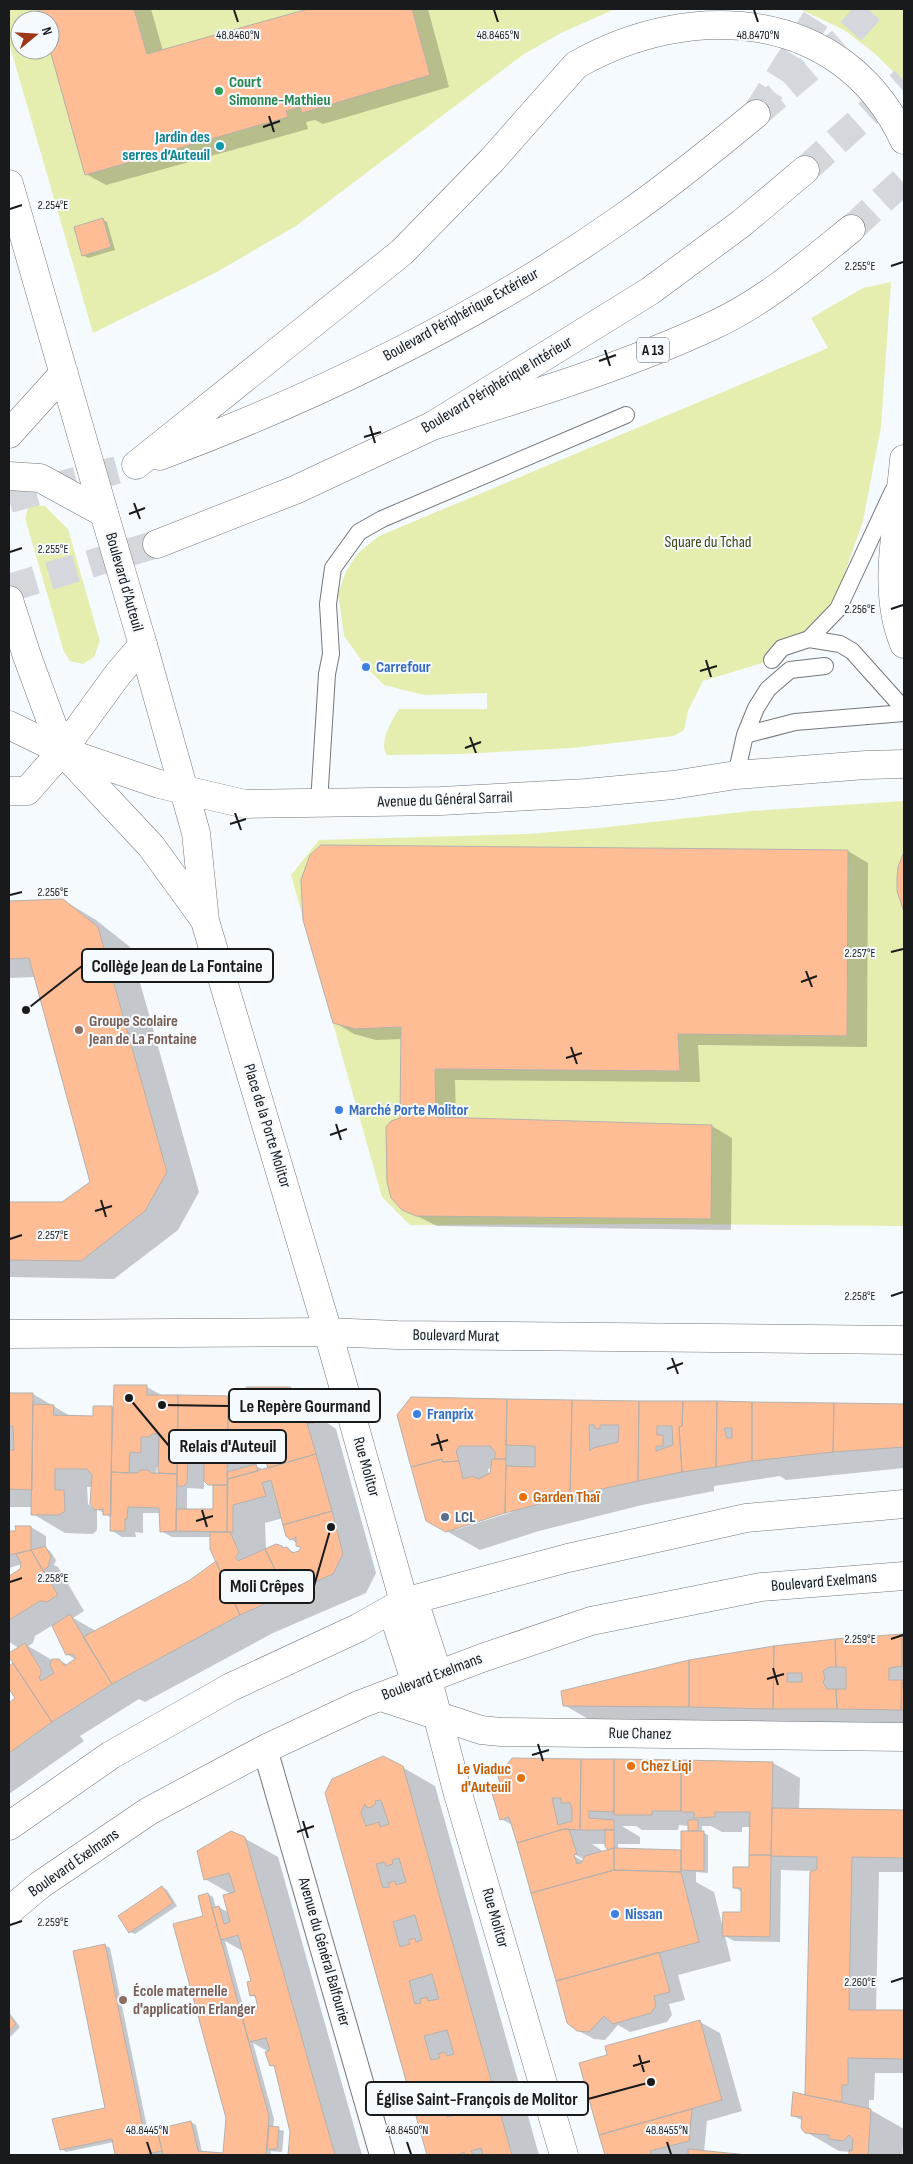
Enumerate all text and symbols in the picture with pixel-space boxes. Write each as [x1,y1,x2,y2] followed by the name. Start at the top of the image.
[10,10,60,60] north arrow
[38,25,56,37] text: N
[216,28,260,43] text: 48.8460°N
[477,28,519,43] text: 48.8465°N
[737,28,779,43] text: 48.8470°N
[229,73,330,110] place label: Court Simonne-Mathieu
[213,85,225,97] marker: Court Simonne-Mathieu
[122,128,210,165] place label: Jardin des serres d’Auteuil
[214,140,226,152] marker: Jardin des serres d’Auteuil
[38,198,68,213] text: 2.254°E
[845,259,875,274] text: 2.255°E
[380,264,542,366] street label: Boulevard Périphérique Extérieur
[418,332,576,438] street label: Boulevard Périphérique Intérieur
[637,338,669,362] road number: A 13
[101,530,147,634] street label: Boulevard d'Auteuil
[664,533,752,552] park label: Square du Tchad
[38,542,68,557] text: 2.255°E
[844,602,876,617] text: 2.256°E
[376,658,431,677] place label: Carrefour
[360,661,372,673] marker: Carrefour
[376,788,513,812] street label: Avenue du Général Sarrail
[37,885,69,900] text: 2.256°E
[844,946,876,961] text: 2.257°E
[82,949,273,982] callout: Collège Jean de La Fontaine
[91,956,263,977] text: Collège Jean de La Fontaine
[88,1012,197,1049] place label: Groupe Scolaire Jean de La Fontaine
[73,1024,85,1036] marker: Groupe Scolaire Jean de La Fontaine
[239,1062,295,1191] street label: Place de la Porte Molitor
[349,1101,469,1120] place label: Marché Porte Molitor
[333,1104,345,1116] marker: Marché Porte Molitor
[37,1228,69,1243] text: 2.257°E
[845,1289,876,1304] text: 2.258°E
[412,1326,500,1346] street label: Boulevard Murat
[229,1389,380,1422] callout: Le Repère Gourmand
[239,1396,371,1417] text: Le Repère Gourmand
[427,1405,474,1424] place label: Franprix
[411,1408,423,1420] marker: Franprix
[169,1430,286,1463] callout: Relais d'Auteuil
[348,1435,384,1500] street label: Rue Molitor
[180,1436,276,1457] text: Relais d'Auteuil
[533,1488,601,1507] place label: Garden Thaï
[517,1491,529,1503] marker: Garden Thaï
[455,1508,476,1527] place label: LCL
[439,1511,451,1523] marker: LCL
[770,1568,878,1596] street label: Boulevard Exelmans
[220,1570,314,1603] callout: Moli Crêpes
[38,1571,69,1586] text: 2.258°E
[230,1576,304,1597] text: Moli Crêpes
[844,1632,876,1647] text: 2.259°E
[379,1649,485,1705] street label: Boulevard Exelmans
[608,1724,672,1744] street label: Rue Chanez
[641,1757,692,1776] place label: Chez Liqi
[457,1760,511,1797] place label: Le Viaduc d'Auteuil
[625,1760,637,1772] marker: Chez Liqi
[515,1772,527,1784] marker: Le Viaduc d'Auteuil
[25,1825,123,1901] street label: Boulevard Exelmans
[293,1874,354,2029] street label: Avenue du Général Balfourier
[477,1886,513,1951] street label: Rue Molitor
[625,1905,663,1924] place label: Nissan
[609,1908,621,1920] marker: Nissan
[37,1915,69,1930] text: 2.259°E
[844,1975,876,1990] text: 2.260°E
[133,1982,255,2019] place label: École maternelle d'application Erlanger
[117,1994,129,2006] marker: École maternelle d'application Erlanger
[366,2082,588,2115] callout: Église Saint-François de Molitor
[376,2089,578,2110] text: Église Saint-François de Molitor
[126,2123,168,2138] text: 48.8445°N
[386,2123,428,2138] text: 48.8450°N
[646,2123,688,2138] text: 48.8455°N

